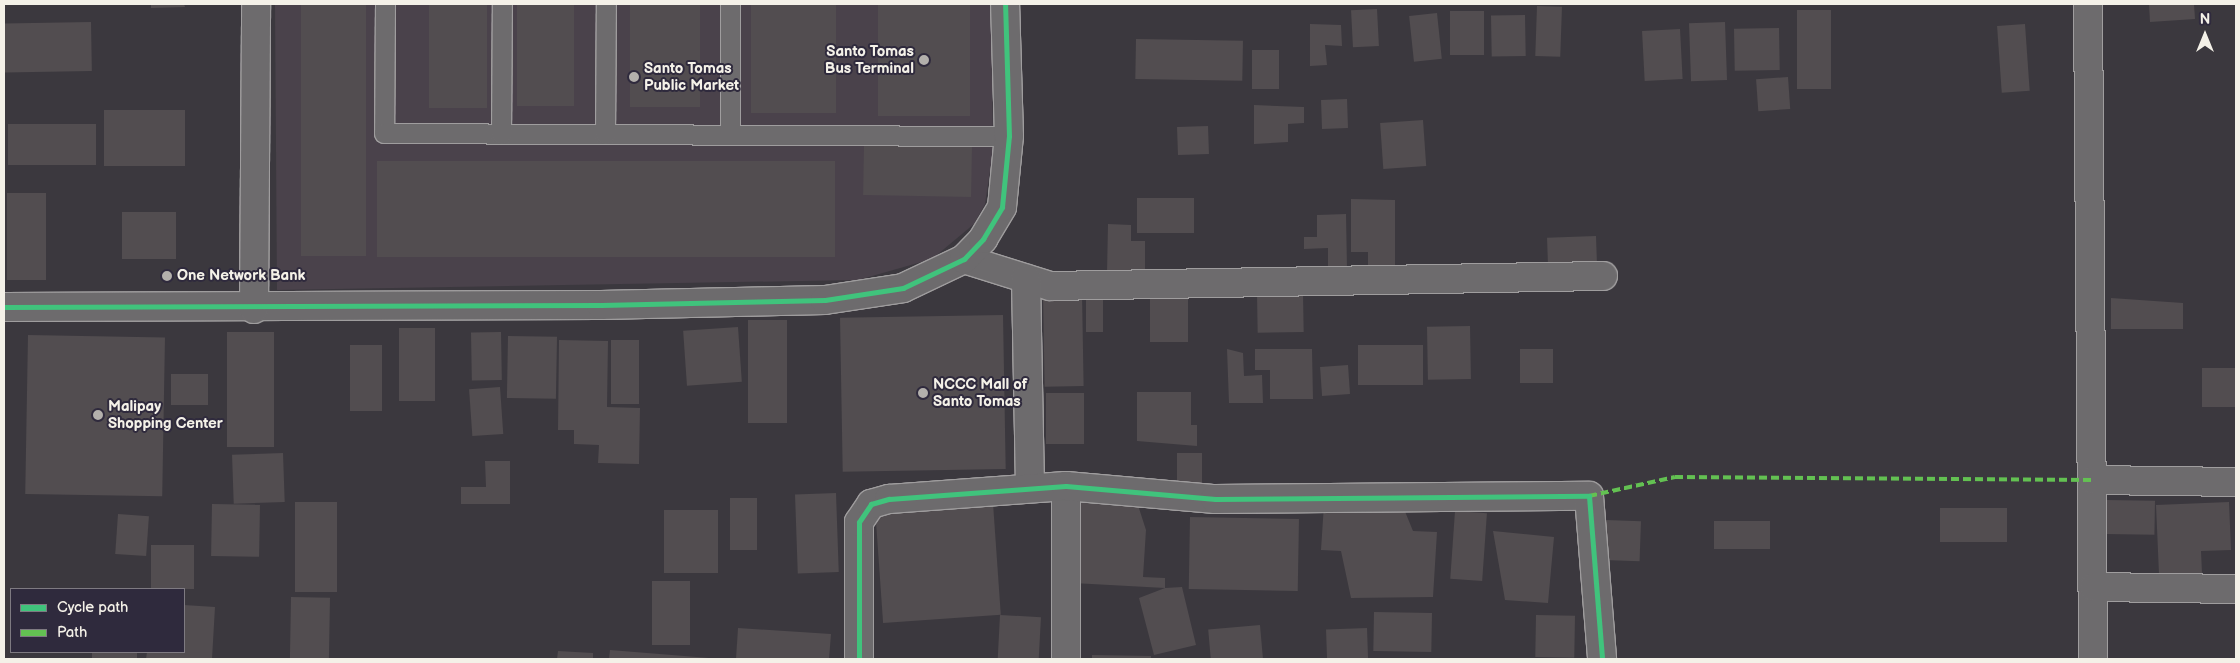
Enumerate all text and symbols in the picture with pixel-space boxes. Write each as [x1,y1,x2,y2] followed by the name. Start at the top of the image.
[2180,10,2230,60] north arrow
[2200,11,2210,28] text: N
[825,42,914,77] place label: Santo Tomas Bus Terminal
[918,54,930,66] marker: Santo Tomas Bus Terminal
[644,59,739,94] place label: Santo Tomas Public Market
[628,71,640,83] marker: Santo Tomas Public Market
[177,267,305,285] place label: One Network Bank
[161,270,173,282] marker: One Network Bank
[933,375,1027,410] place label: NCCC Mall of Santo Tomas
[917,387,929,399] marker: NCCC Mall of Santo Tomas
[108,397,223,432] place label: Malipay Shopping Center
[92,409,104,421] marker: Malipay Shopping Center
[10,588,185,653] legend
[57,598,128,617] text: Cycle path
[57,623,87,642] text: Path

